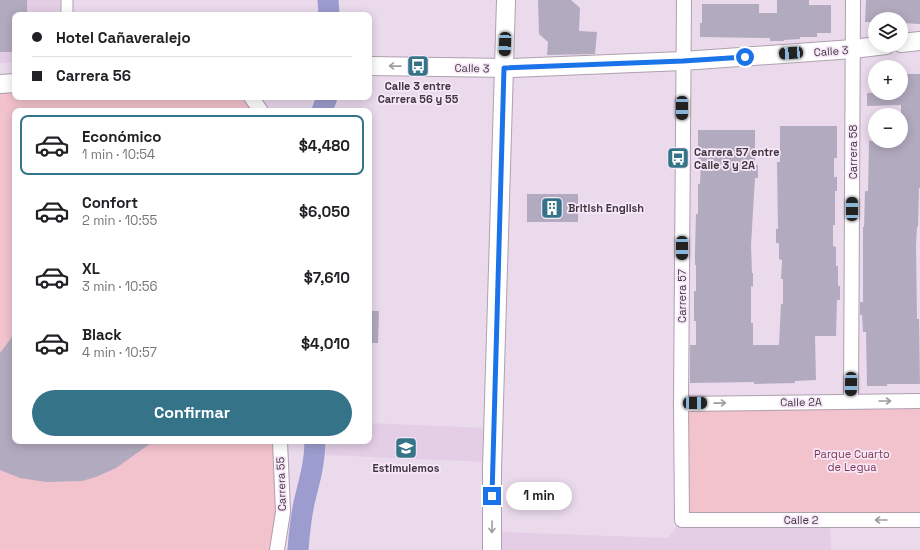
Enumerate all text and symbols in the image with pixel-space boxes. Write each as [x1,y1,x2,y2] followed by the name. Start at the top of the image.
[868,12,908,148] map controls
[868,12,908,52] button: layers
[56,28,191,47] text: Hotel Cañaveralejo
[499,32,511,56] car
[813,43,849,59] street label: Calle 3
[779,46,803,60] car
[736,48,754,66] route start
[405,53,431,79] bus stop icon: Calle 3 entre Carrera 56 y 55
[868,60,908,100] button: +
[454,61,490,75] street label: Calle 3
[389,62,402,70] one-way arrow
[56,66,131,85] text: Carrera 56
[378,79,459,106] place label: Calle 3 entre Carrera 56 y 55
[676,96,688,120] car
[868,108,908,148] button: −
[846,125,860,179] street label: Carrera 58
[34,127,70,163] icon: car
[82,127,161,146] text: Económico
[299,136,350,155] text: $4,480
[665,145,691,171] bus stop icon: Carrera 57 entre Calle 3 y 2A
[694,145,780,172] place label: Carrera 57 entre Calle 3 y 2A
[82,146,155,163] text: 1 min · 10:54
[34,193,70,229] icon: car
[82,193,138,212] text: Confort
[539,195,565,221] building icon: British English
[846,197,858,221] car
[568,201,644,215] place label: British English
[299,202,350,221] text: $6,050
[82,212,157,229] text: 2 min · 10:55
[676,236,688,260] car
[34,259,70,295] icon: car
[82,259,100,278] text: XL
[304,268,350,287] text: $7,610
[675,269,689,323] street label: Carrera 57
[82,278,157,295] text: 3 min · 10:56
[34,325,70,361] icon: car
[82,325,122,344] text: Black
[301,334,350,353] text: $4,010
[82,344,157,361] text: 4 min · 10:57
[845,372,857,396] car
[32,390,352,436] button: Confirmar
[780,395,822,409] street label: Calle 2A
[683,397,707,409] car
[878,397,891,405] one-way arrow
[713,399,726,407] one-way arrow
[393,435,419,461] school or university icon: Estimulemos
[814,447,890,474] park label: Parque Cuarto de Legua
[273,456,289,511] street label: Carrera 55
[373,461,440,475] place label: Estimulemos
[506,482,572,510] callout: 1 min
[483,487,501,505] route end
[523,487,555,504] text: 1 min
[784,513,819,527] street label: Calle 2
[875,516,888,524] one-way arrow
[488,520,495,533] one-way arrow

